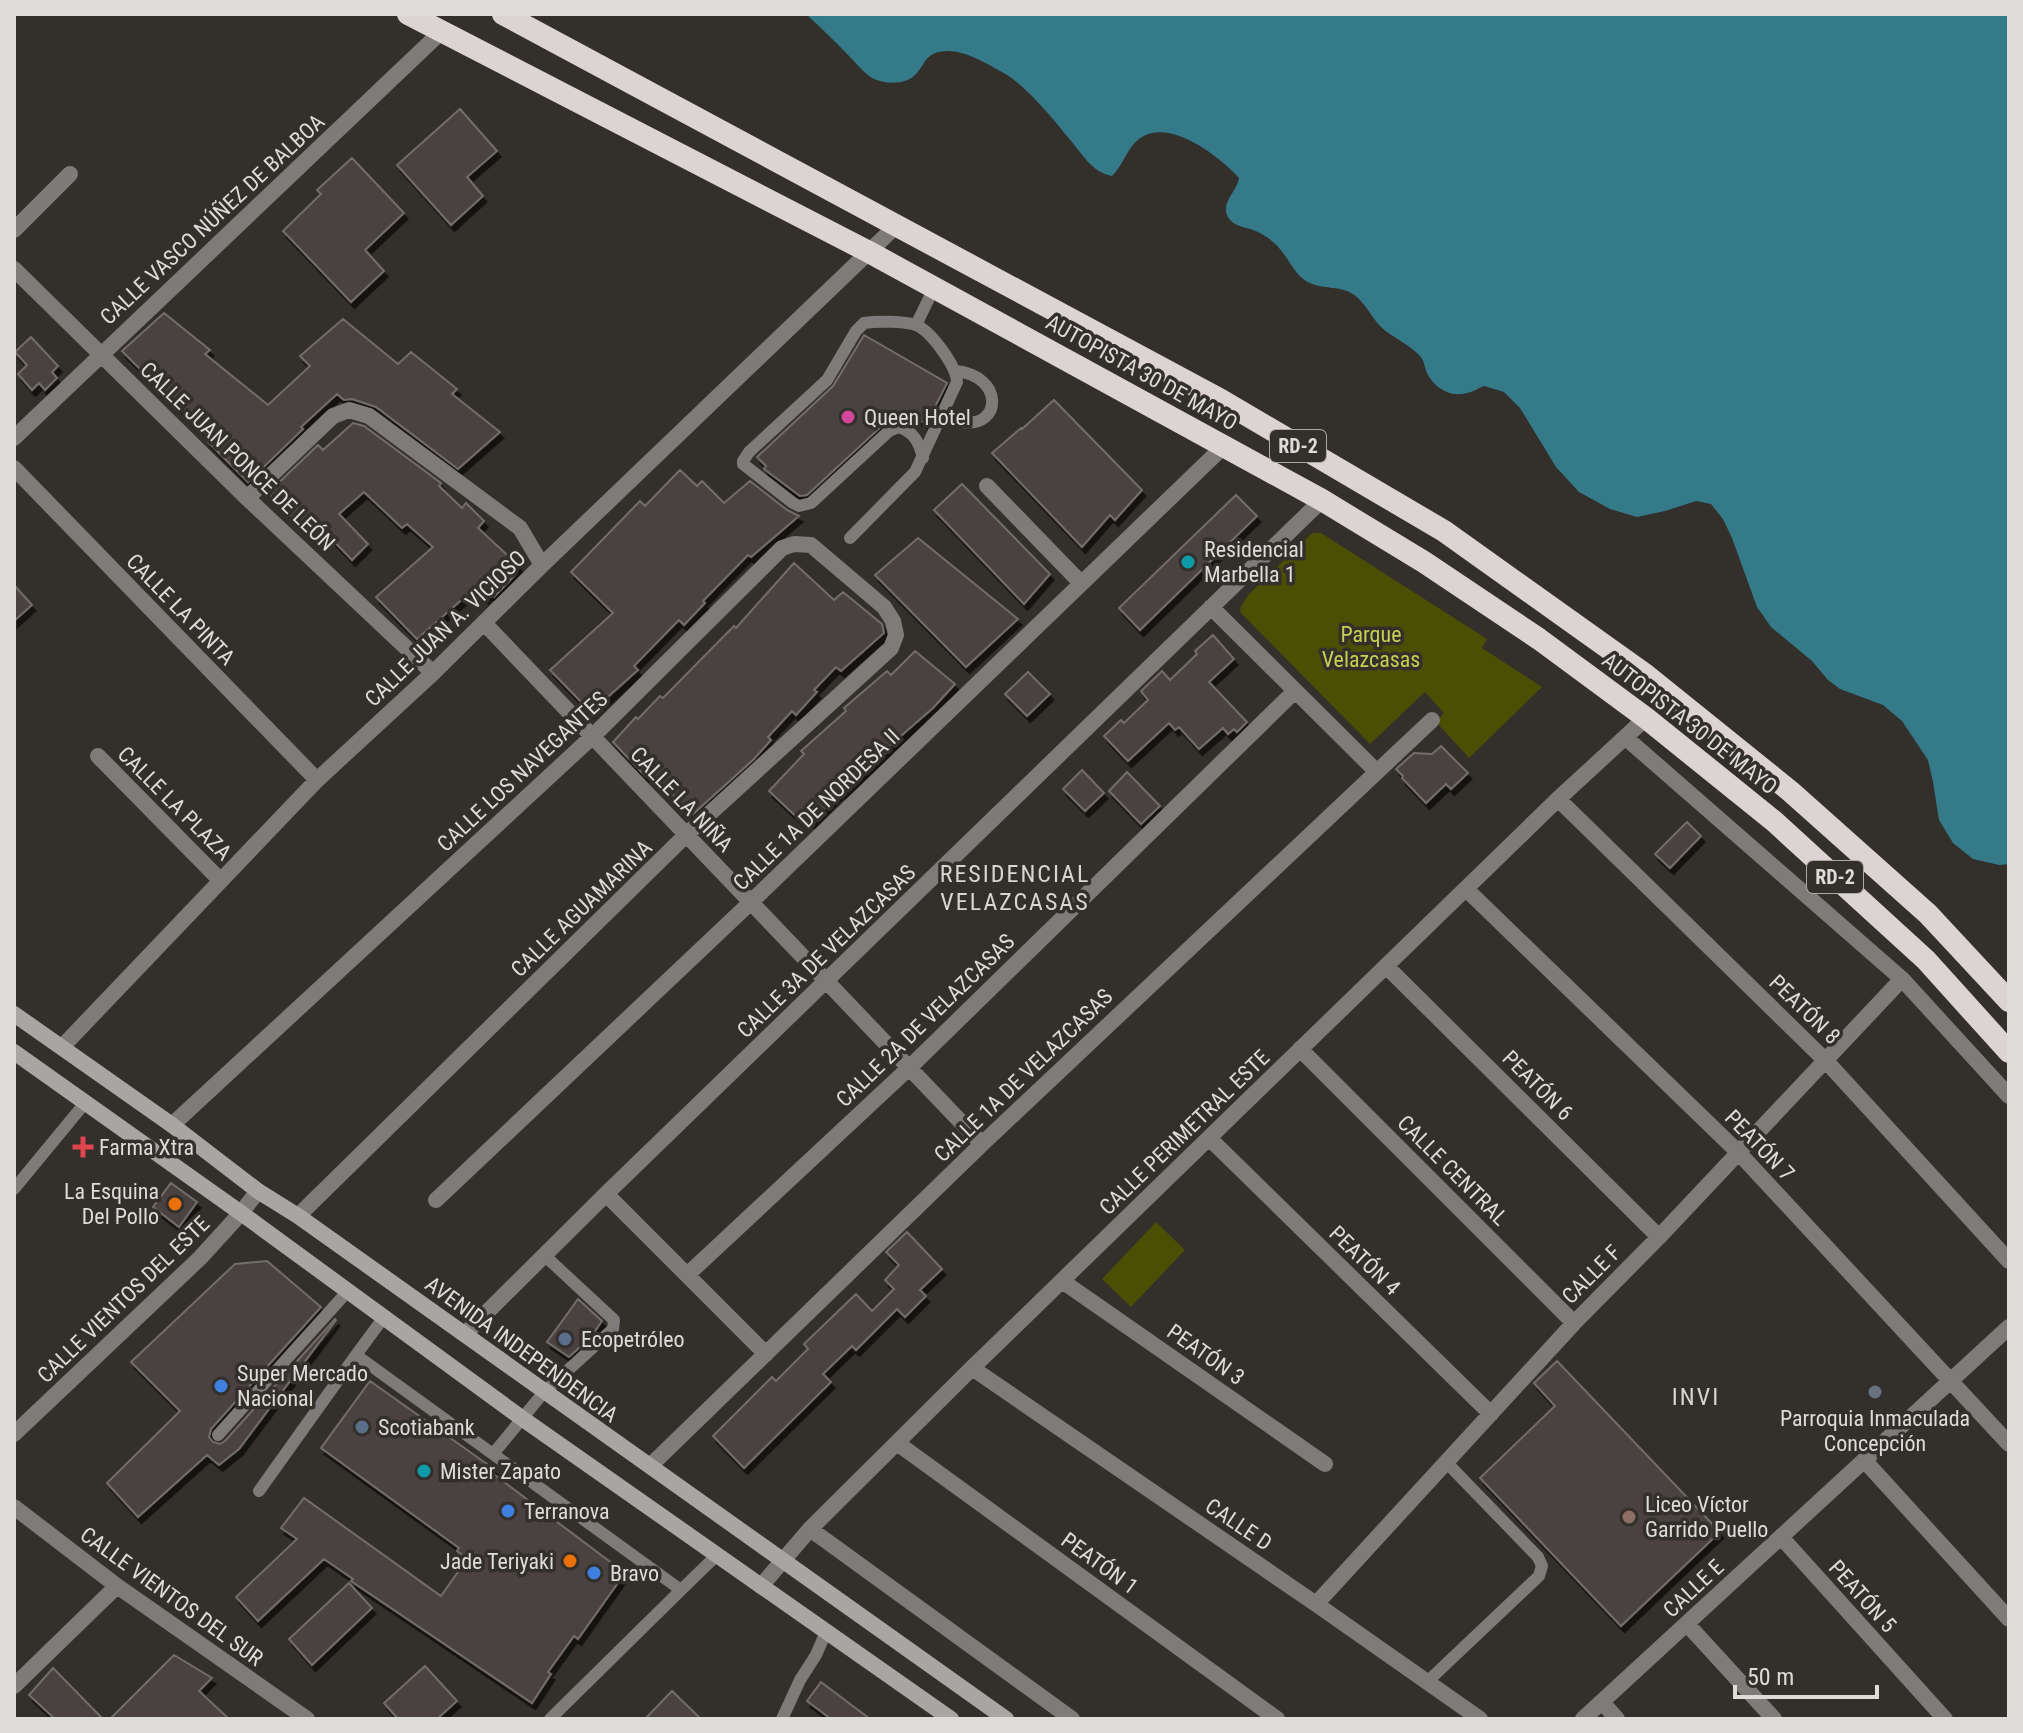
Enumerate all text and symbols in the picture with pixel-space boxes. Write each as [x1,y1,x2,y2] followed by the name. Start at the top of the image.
[95,108,330,330] street label: CALLE VASCO NÚÑEZ DE BALBOA
[1042,309,1242,435] street label: AUTOPISTA 30 DE MAYO
[135,356,341,556] street label: CALLE JUAN PONCE DE LEÓN
[864,405,971,430] place label: Queen Hotel
[839,408,857,426] marker: Queen Hotel
[1270,430,1326,462] road number: RD-2
[1204,537,1304,587] place label: Residencial Marbella 1
[360,545,531,711] street label: CALLE JUAN A. VICIOSO
[121,549,240,670] street label: CALLE LA PINTA
[1179,553,1197,571] marker: Residencial Marbella 1
[1322,622,1420,672] park label: Parque Velazcasas
[1597,647,1782,799] street label: AUTOPISTA 30 DE MAYO
[432,686,612,857] street label: CALLE LOS NAVEGANTES
[728,723,905,895] street label: CALLE 1A DE NORDESA II
[113,741,237,866] street label: CALLE LA PLAZA
[625,742,738,857] street label: CALLE LA NIÑA
[506,835,657,982] street label: CALLE AGUAMARINA
[732,860,921,1043] street label: CALLE 3A DE VELAZCASAS
[940,860,1090,916] district label: RESIDENCIAL VELAZCASAS
[1807,861,1863,893] road number: RD-2
[831,929,1020,1112] street label: CALLE 2A DE VELAZCASAS
[1764,969,1846,1049] street label: PEATÓN 8
[929,984,1118,1167] street label: CALLE 1A DE VELAZCASAS
[1094,1045,1274,1220] street label: CALLE PERIMETRAL ESTE
[1498,1045,1578,1125] street label: PEATÓN 6
[1720,1104,1800,1186] street label: PEATÓN 7
[1393,1110,1513,1230] street label: CALLE CENTRAL
[99,1135,194,1160] place label: Farma Xtra
[74,1138,92,1156] marker: Farma Xtra
[64,1179,159,1229] place label: La Esquina Del Pollo
[166,1195,184,1213] marker: La Esquina Del Pollo
[32,1211,214,1388] street label: CALLE VIENTOS DEL ESTE
[1324,1220,1406,1300] street label: PEATÓN 4
[1557,1240,1626,1309] street label: CALLE F
[421,1271,623,1428] street label: AVENIDA INDEPENDENCIA
[1162,1318,1250,1390] street label: PEATÓN 3
[581,1327,685,1352] place label: Ecopetróleo
[556,1330,574,1348] marker: Ecopetróleo
[237,1361,368,1411] place label: Super Mercado Nacional
[212,1377,230,1395] marker: Super Mercado Nacional
[1672,1383,1720,1411] district label: INVI
[1866,1383,1884,1401] marker: Parroquia Inmaculada Concepción
[1780,1406,1970,1456] place label: Parroquia Inmaculada Concepción
[378,1415,475,1440] place label: Scotiabank
[353,1418,371,1436] marker: Scotiabank
[440,1459,561,1484] place label: Mister Zapato
[415,1462,433,1480] marker: Mister Zapato
[1645,1492,1768,1542] place label: Liceo Víctor Garrido Puello
[1201,1493,1277,1556] street label: CALLE D
[524,1499,610,1524] place label: Terranova
[499,1502,517,1520] marker: Terranova
[1620,1508,1638,1526] marker: Liceo Víctor Garrido Puello
[76,1522,268,1671] street label: CALLE VIENTOS DEL SUR
[1057,1527,1143,1599] street label: PEATÓN 1
[440,1549,554,1574] place label: Jade Teriyaki
[561,1552,579,1570] marker: Jade Teriyaki
[1658,1554,1729,1622] street label: CALLE E
[1824,1554,1902,1638] street label: PEATÓN 5
[610,1561,659,1586] place label: Bravo
[585,1564,603,1582] marker: Bravo
[1735,1649,1877,1699] scale bar
[1747,1663,1794,1691] text: 50 m

